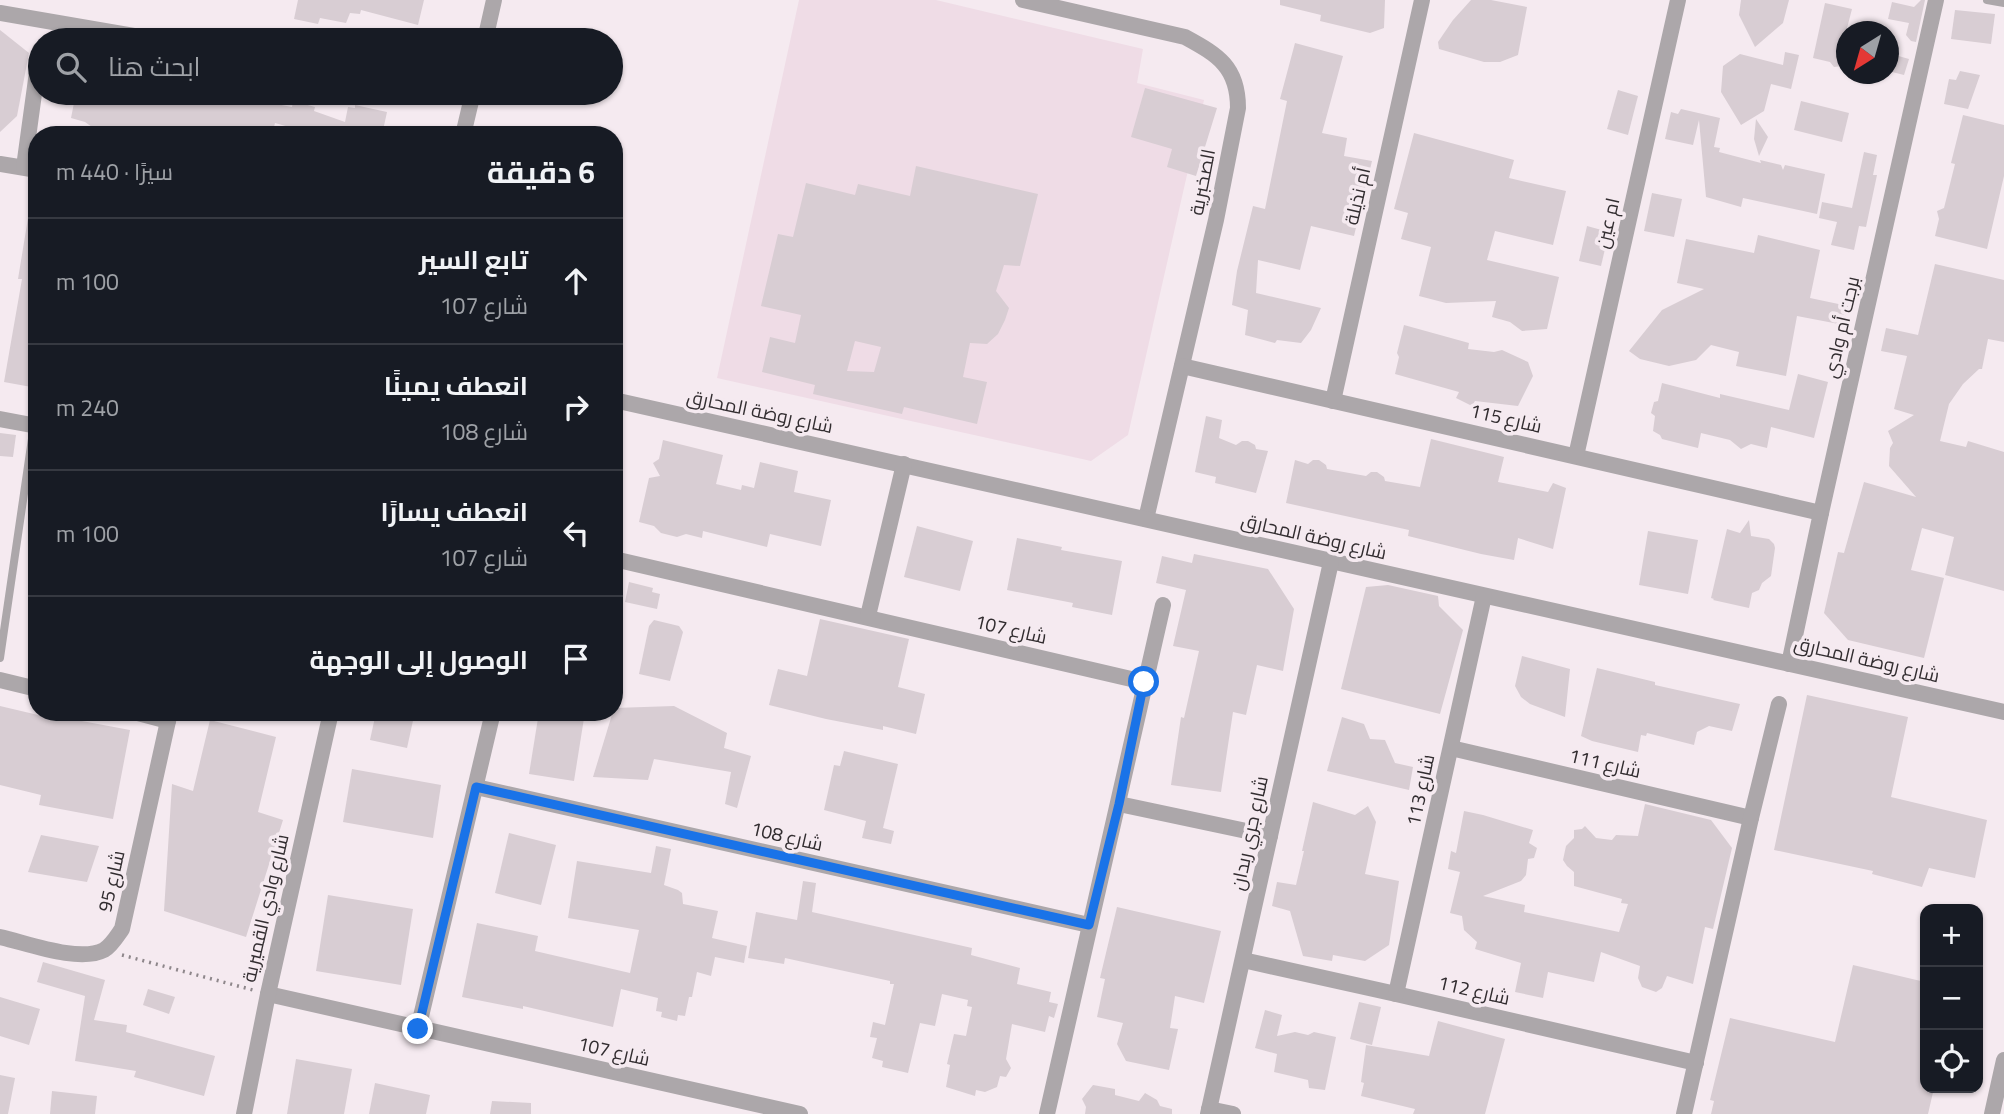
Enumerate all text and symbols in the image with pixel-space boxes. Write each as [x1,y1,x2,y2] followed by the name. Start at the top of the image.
[1836,21,1899,84] north arrow
[28,28,623,105] search box
[108,42,201,91] text: ابحث هنا
[52,48,90,86] icon: search
[487,144,595,200] text: 6 دقيقة
[1178,146,1226,218] street label: الصخبرية
[56,150,173,193] text: سيرًا · 440 m
[1333,164,1381,228] street label: أم نذيلة
[1584,194,1630,252] street label: ام عين
[419,235,528,284] text: تابع السير
[56,260,119,303] text: 100 m
[557,262,595,300] icon: ahead
[1812,272,1870,382] street label: برجت أم وادي
[440,284,528,327] text: شارع 107
[384,361,528,410] text: انعطف يمينًا
[684,378,836,444] street label: شارع روضة المحارق
[56,386,119,429] text: 240 m
[557,388,595,426] icon: right
[1466,392,1546,444] street label: شارع 115
[440,410,528,453] text: شارع 108
[381,487,528,536] text: انعطف يسارًا
[1238,502,1390,570] street label: شارع روضة المحارق
[56,512,119,555] text: 100 m
[557,514,595,552] icon: left
[440,536,528,579] text: شارع 107
[971,603,1051,655] street label: شارع 107
[1791,625,1943,693] street label: شارع روضة المحارق
[310,635,528,684] text: الوصول إلى الوجهة
[557,640,595,678] icon: arrive
[1128,666,1159,697] route start
[1565,737,1645,789] street label: شارع 111
[1395,751,1445,829] street label: شارع 113
[1219,772,1279,894] street label: شارع جري ربدان
[747,810,827,862] street label: شارع 108
[230,830,300,986] street label: شارع وادي القميرية
[86,847,136,915] street label: شارع 95
[1920,904,1983,1093] map controls
[1920,904,1983,967] button: +
[1434,964,1514,1016] street label: شارع 112
[1920,967,1983,1030] button: −
[402,1013,433,1044] route end
[574,1025,654,1077] street label: شارع 107
[1920,1030,1983,1093] button: locate

